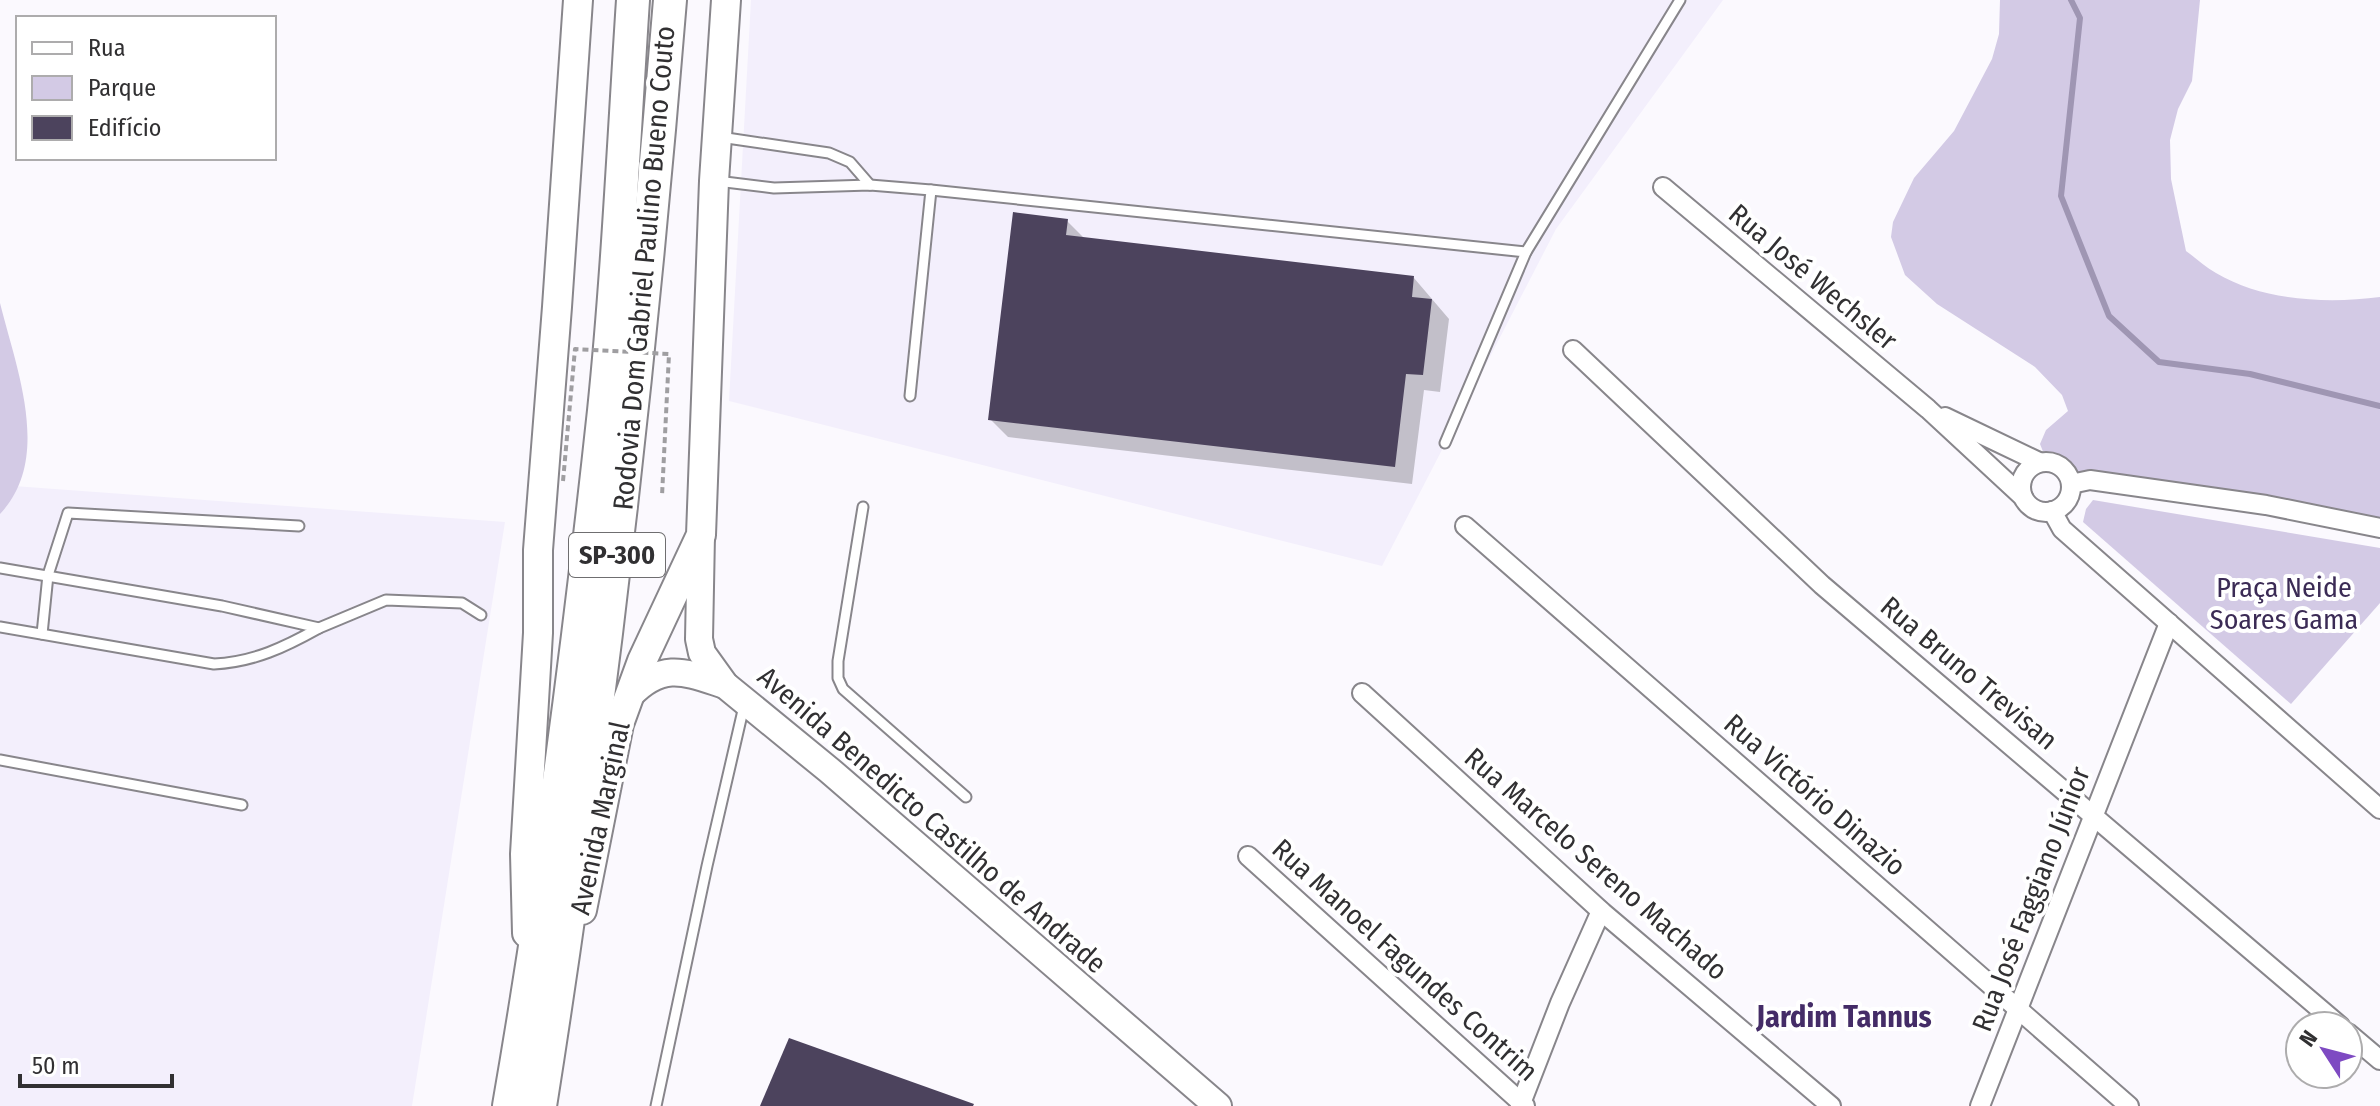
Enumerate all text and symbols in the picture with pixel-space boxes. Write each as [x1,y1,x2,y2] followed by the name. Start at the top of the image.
[16,16,276,160] legend
[606,25,682,511] street label: Rodovia Dom Gabriel Paulino Bueno Couto
[88,34,125,62] text: Rua
[88,74,156,102] text: Parque
[88,114,161,142] text: Edifício
[1722,197,1904,357] street label: Rua José Wechsler
[569,533,665,577] road number: SP-300
[2210,571,2358,636] park label: Praça Neide Soares Gama
[1874,589,2064,757] street label: Rua Bruno Trevisan
[751,660,1113,980] street label: Avenida Benedicto Castilho de Andrade
[1717,707,1913,883] street label: Rua Victório Dinazio
[563,718,637,918] street label: Avenida Marginal
[1458,741,1734,987] street label: Rua Marcelo Sereno Machado
[1965,762,2097,1036] street label: Rua José Faggiano Júnior
[1266,832,1544,1088] street label: Rua Manoel Fagundes Contrim
[1755,999,1932,1035] district label: Jardim Tannus
[2284,1010,2364,1090] north arrow
[2293,1025,2323,1052] text: N
[20,1038,172,1088] scale bar
[32,1052,80,1080] text: 50 m

